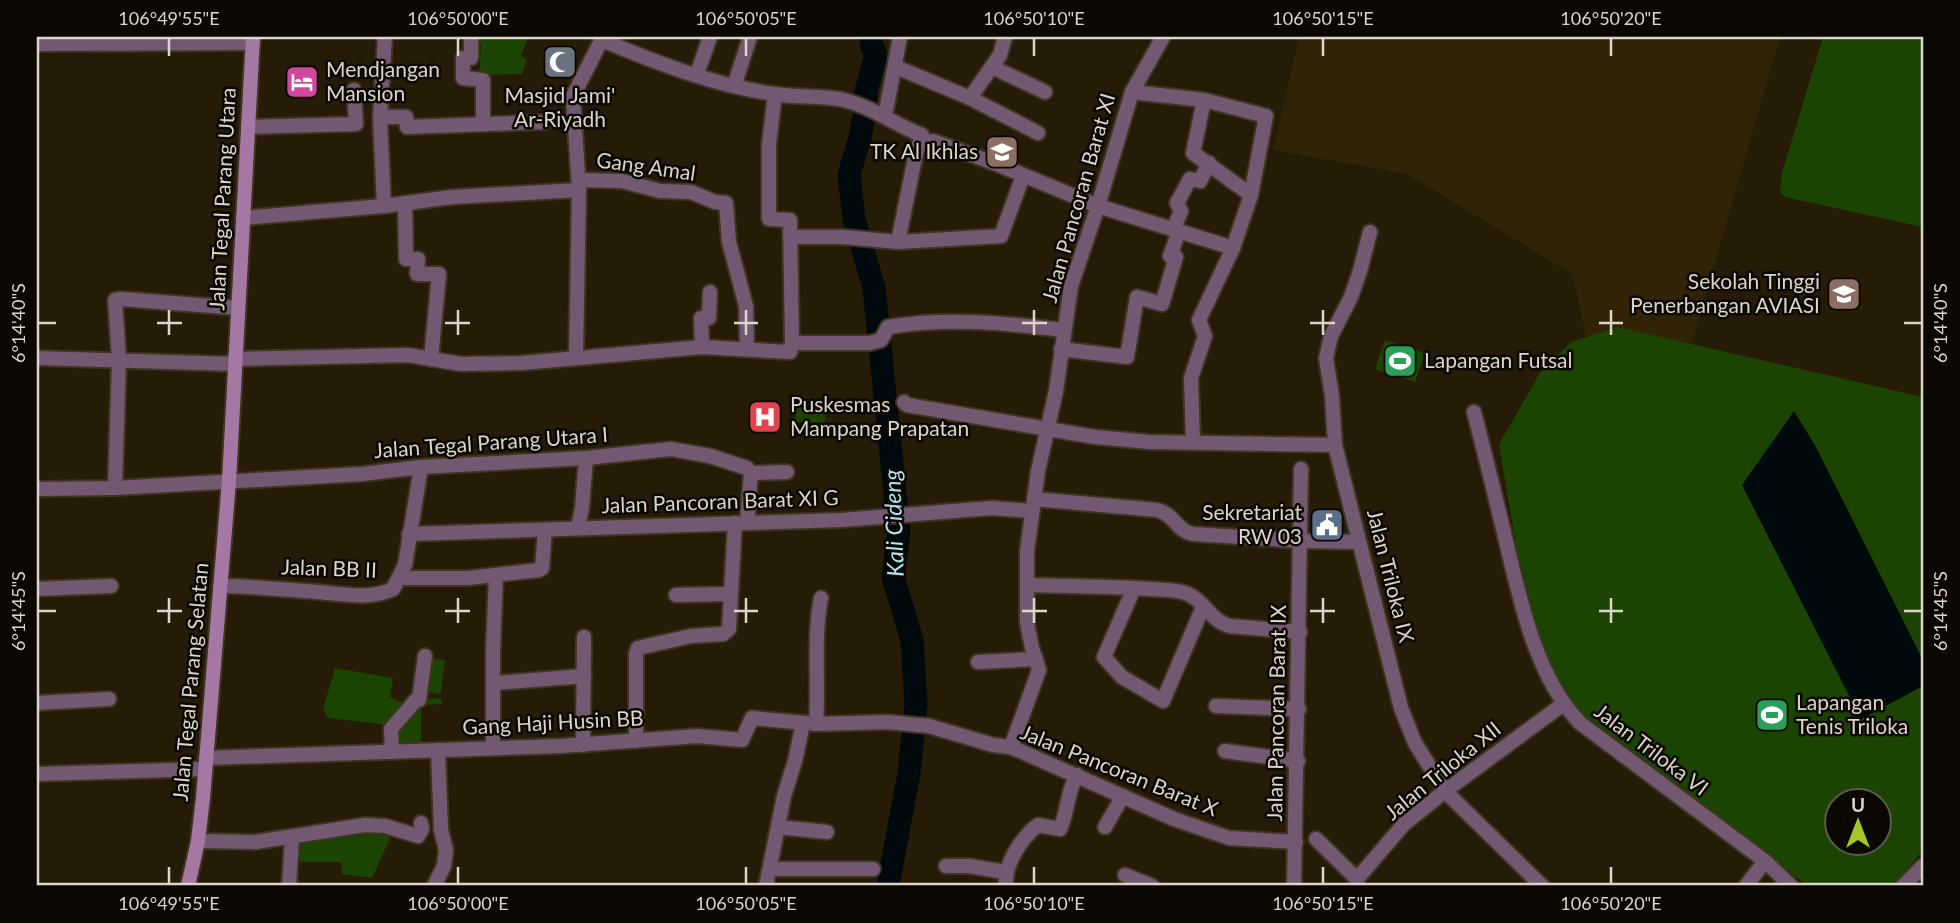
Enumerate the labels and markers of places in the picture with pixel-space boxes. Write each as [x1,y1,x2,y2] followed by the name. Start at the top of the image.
[541,43,579,81] mosque icon: Masjid Jami' Ar-Riyadh
[326,56,440,105] place label: Mendjangan Mansion
[283,63,321,101] hotel icon: Mendjangan Mansion
[505,82,615,131] place label: Masjid Jami' Ar-Riyadh
[983,133,1021,171] school or university icon: TK Al Ikhlas
[870,138,978,163] place label: TK Al Ikhlas
[1630,268,1820,317] place label: Sekolah Tinggi Penerbangan AVIASI
[1825,275,1863,313] school or university icon: Sekolah Tinggi Penerbangan AVIASI
[1381,342,1419,380] sports icon: Lapangan Futsal
[1424,347,1572,372] place label: Lapangan Futsal
[790,391,969,440] place label: Puskesmas Mampang Prapatan
[746,398,784,436] hospital icon: Puskesmas Mampang Prapatan
[1202,499,1302,548] place label: Sekretariat RW 03
[1308,506,1346,544] public building icon: Sekretariat RW 03
[1796,689,1908,738] place label: Lapangan Tenis Triloka
[1753,696,1791,734] sports icon: Lapangan Tenis Triloka

